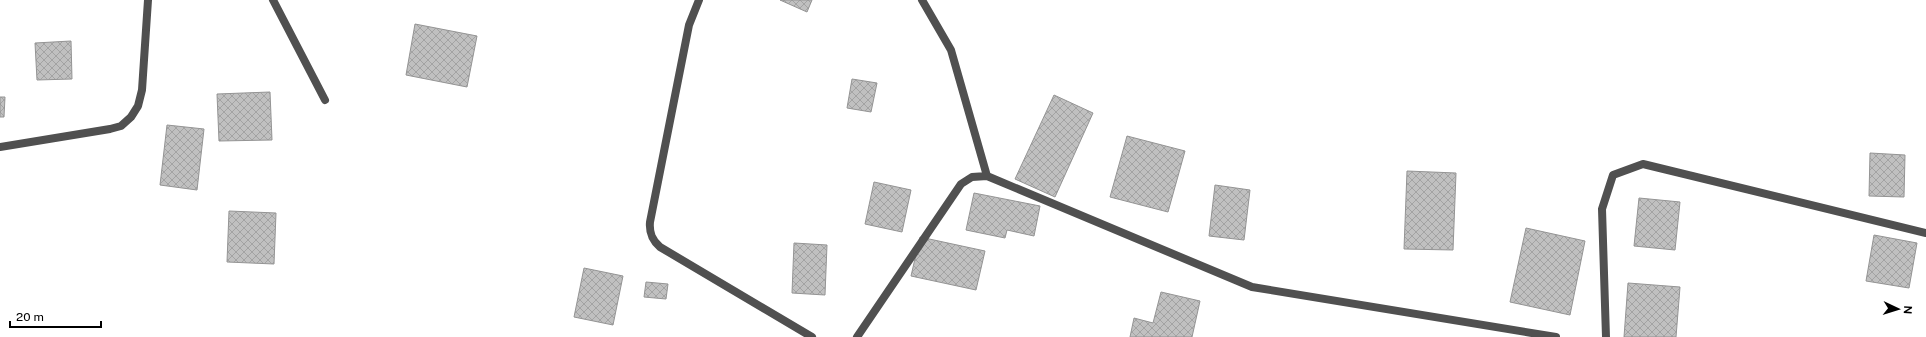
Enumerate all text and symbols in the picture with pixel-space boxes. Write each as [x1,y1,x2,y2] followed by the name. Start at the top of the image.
[1878,289,1918,329] north arrow
[10,303,101,329] scale bar
[1902,305,1914,314] text: N
[16,310,44,324] text: 20 m

